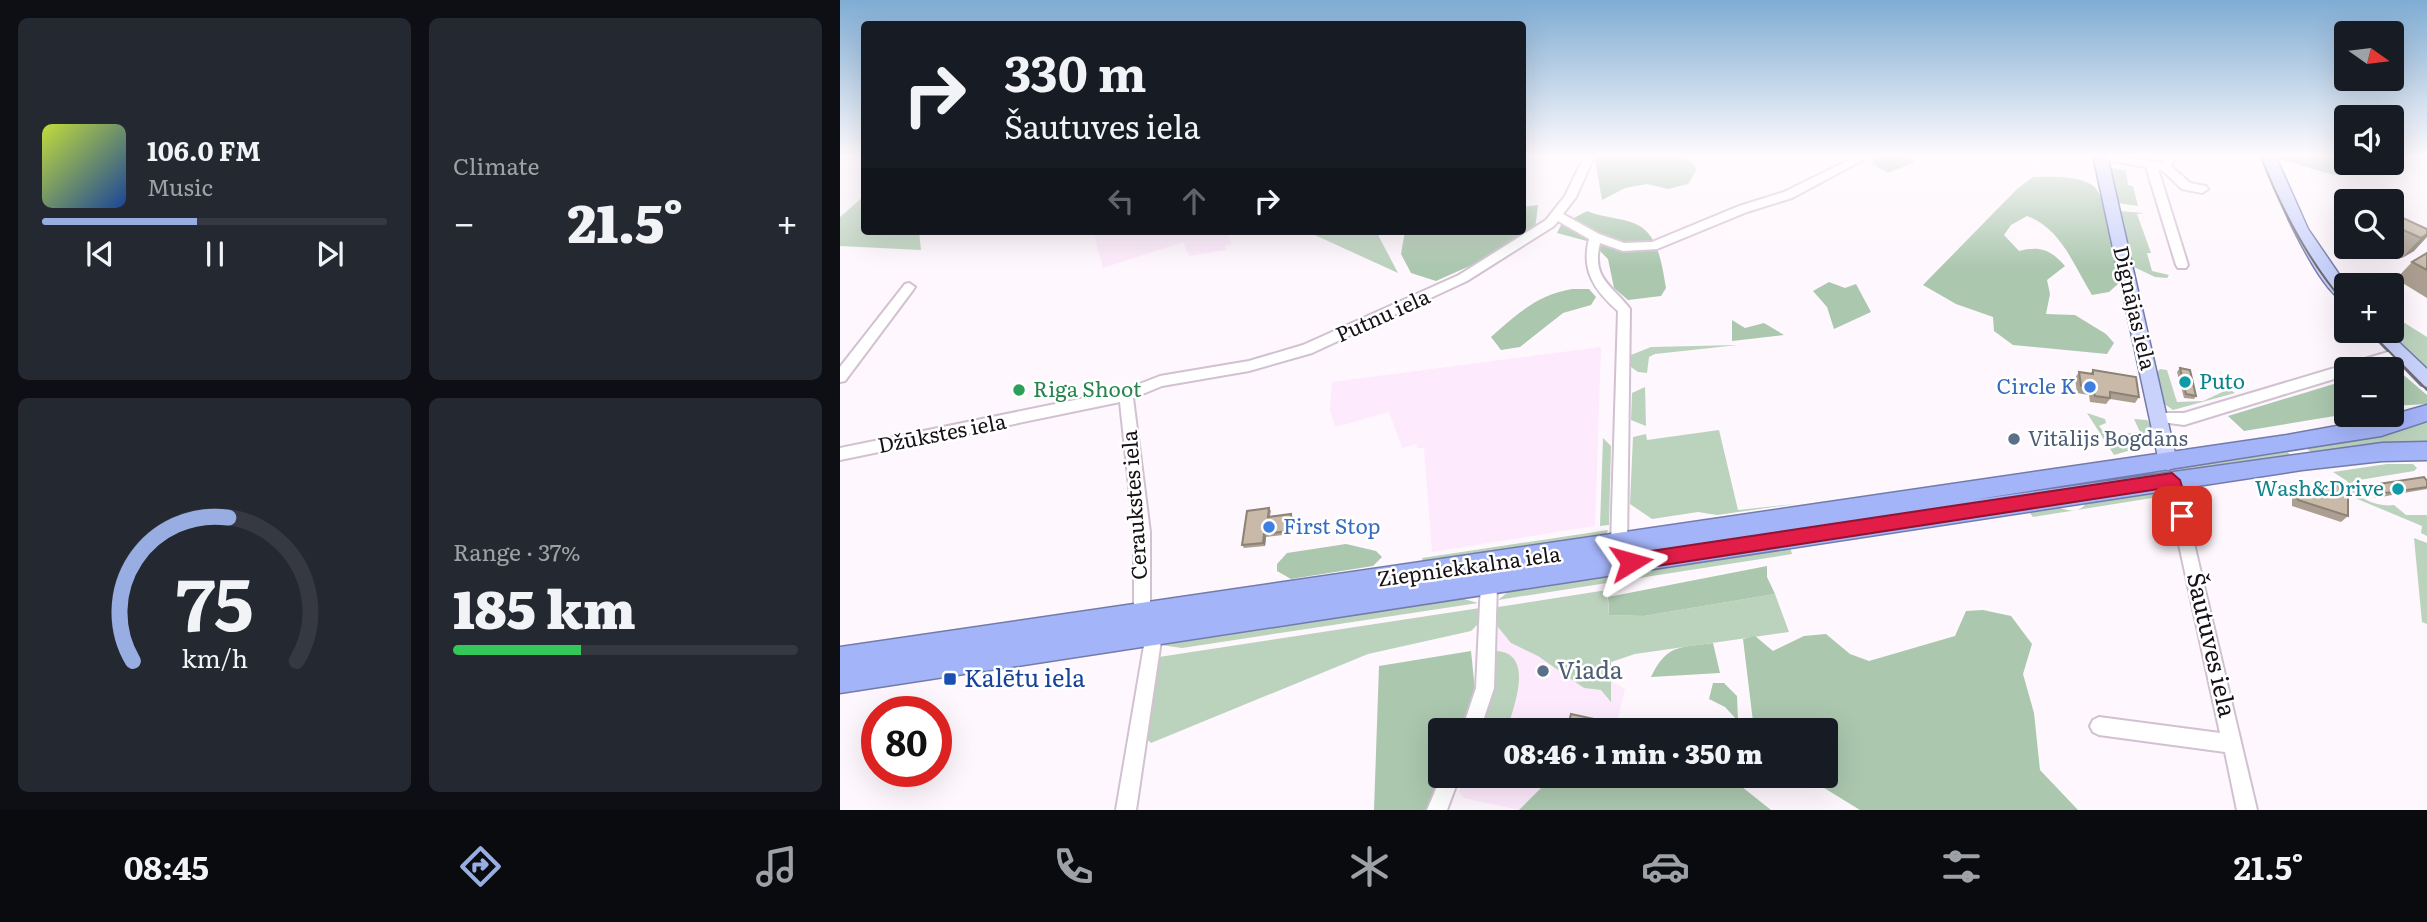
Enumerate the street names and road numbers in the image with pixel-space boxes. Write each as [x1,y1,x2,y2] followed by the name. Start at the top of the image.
[2107,242,2166,373] street label: Dignājas iela
[1330,279,1435,348] street label: Putnu iela
[875,404,1009,459] street label: Džūkstes iela
[1112,429,1153,581] street label: Ceraukstes iela
[1375,536,1563,593] street label: Ziepniekkalna iela
[2180,569,2247,720] street label: Šautuves iela

